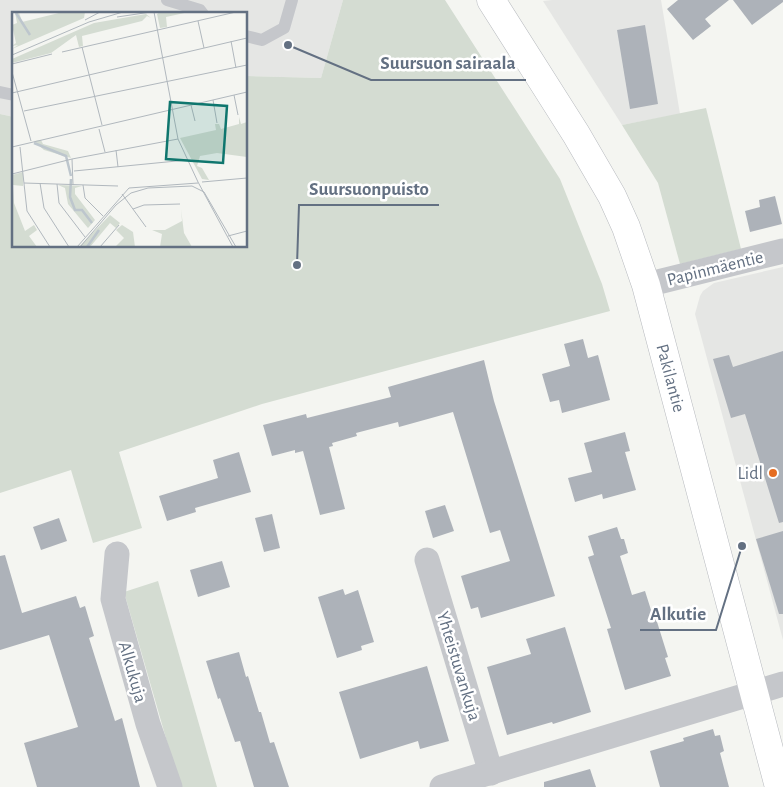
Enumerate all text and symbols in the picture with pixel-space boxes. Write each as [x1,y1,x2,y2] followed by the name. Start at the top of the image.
[12,12,248,248] inset map
[371,46,526,80] callout: Suursuon sairaala
[380,54,516,73] text: Suursuon sairaala
[299,171,439,205] callout: Suursuonpuisto
[309,180,429,199] text: Suursuonpuisto
[665,248,765,290] street label: Papinmäentie
[652,342,688,414] street label: Pakilantie
[737,465,763,483] place label: Lidl
[767,467,779,479] marker: Lidl
[640,596,716,630] callout: Alkutie
[650,605,706,624] text: Alkutie
[433,609,483,723] street label: Yhteistuvankuja
[115,640,149,705] street label: Alkukuja

